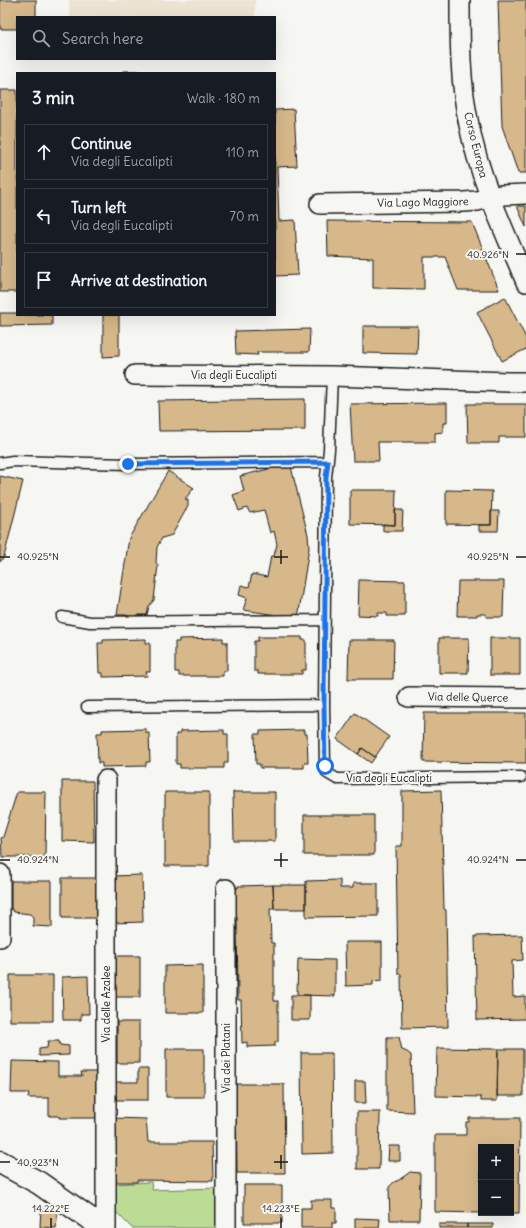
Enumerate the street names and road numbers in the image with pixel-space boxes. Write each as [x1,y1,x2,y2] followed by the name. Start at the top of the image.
[461,111,491,179] street label: Corso Europa
[377,194,469,210] street label: Via Lago Maggiore
[191,368,277,382] street label: Via degli Eucalipti
[428,689,508,705] street label: Via delle Querce
[346,771,432,785] street label: Via degli Eucalipti
[99,965,113,1042] street label: Via delle Azalee
[219,1023,233,1093] street label: Via dei Platani

